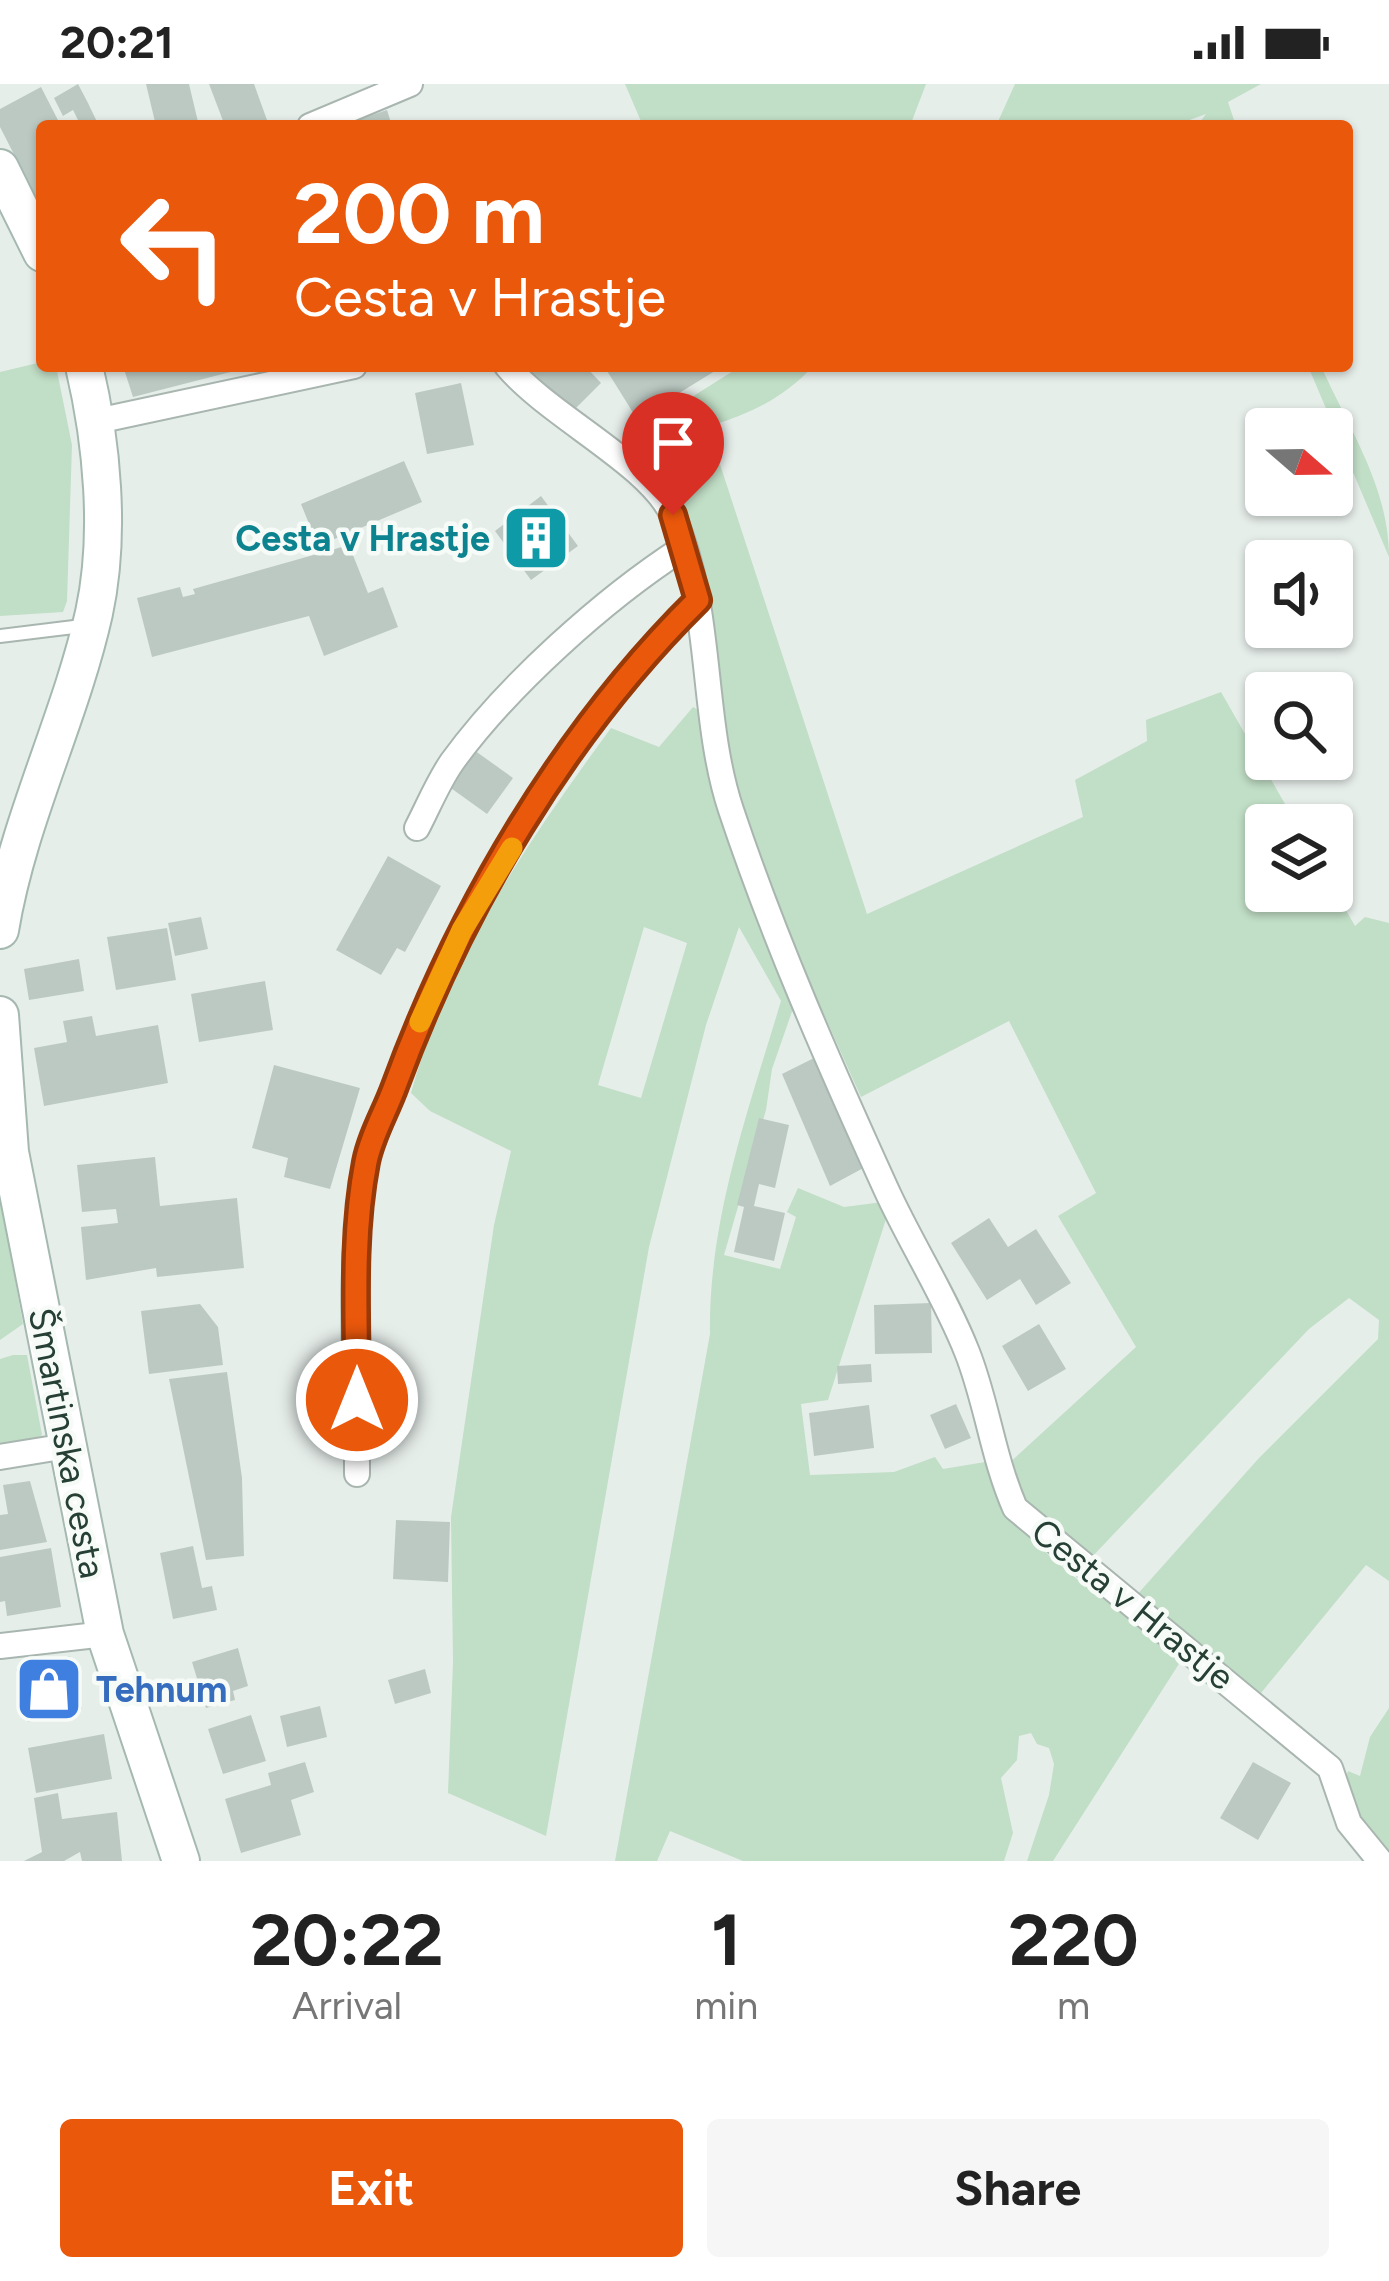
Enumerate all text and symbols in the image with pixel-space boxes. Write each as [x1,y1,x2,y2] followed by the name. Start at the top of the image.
[60,15,174,69] text: 20:21
[294,163,545,264] text: 200 m
[96,168,252,324] icon: left
[294,265,666,330] text: Cesta v Hrastje
[622,392,724,515] pin
[1245,408,1353,516] north arrow
[1245,408,1353,912] map controls
[640,410,706,476] icon: arrive
[501,503,571,573] building icon: Cesta v Hrastje
[235,517,490,560] place label: Cesta v Hrastje
[1245,540,1353,648] button: sound
[1245,672,1353,780] button: search
[1245,804,1353,912] button: layers
[20,1304,114,1582] street label: Šmartinska cesta
[294,1337,420,1463] position arrow
[1023,1509,1243,1699] street label: Cesta v Hrastje
[14,1654,84,1724] shop icon: Tehnum
[96,1668,227,1711] place label: Tehnum
[250,1897,444,1983] text: 20:22
[711,1897,741,1983] text: 1
[1009,1897,1139,1983] text: 220
[292,1982,402,2029] text: Arrival
[694,1982,758,2029] text: min
[1057,1982,1090,2029] text: m
[60,2119,683,2257] button: Exit
[707,2119,1329,2257] button: Share

